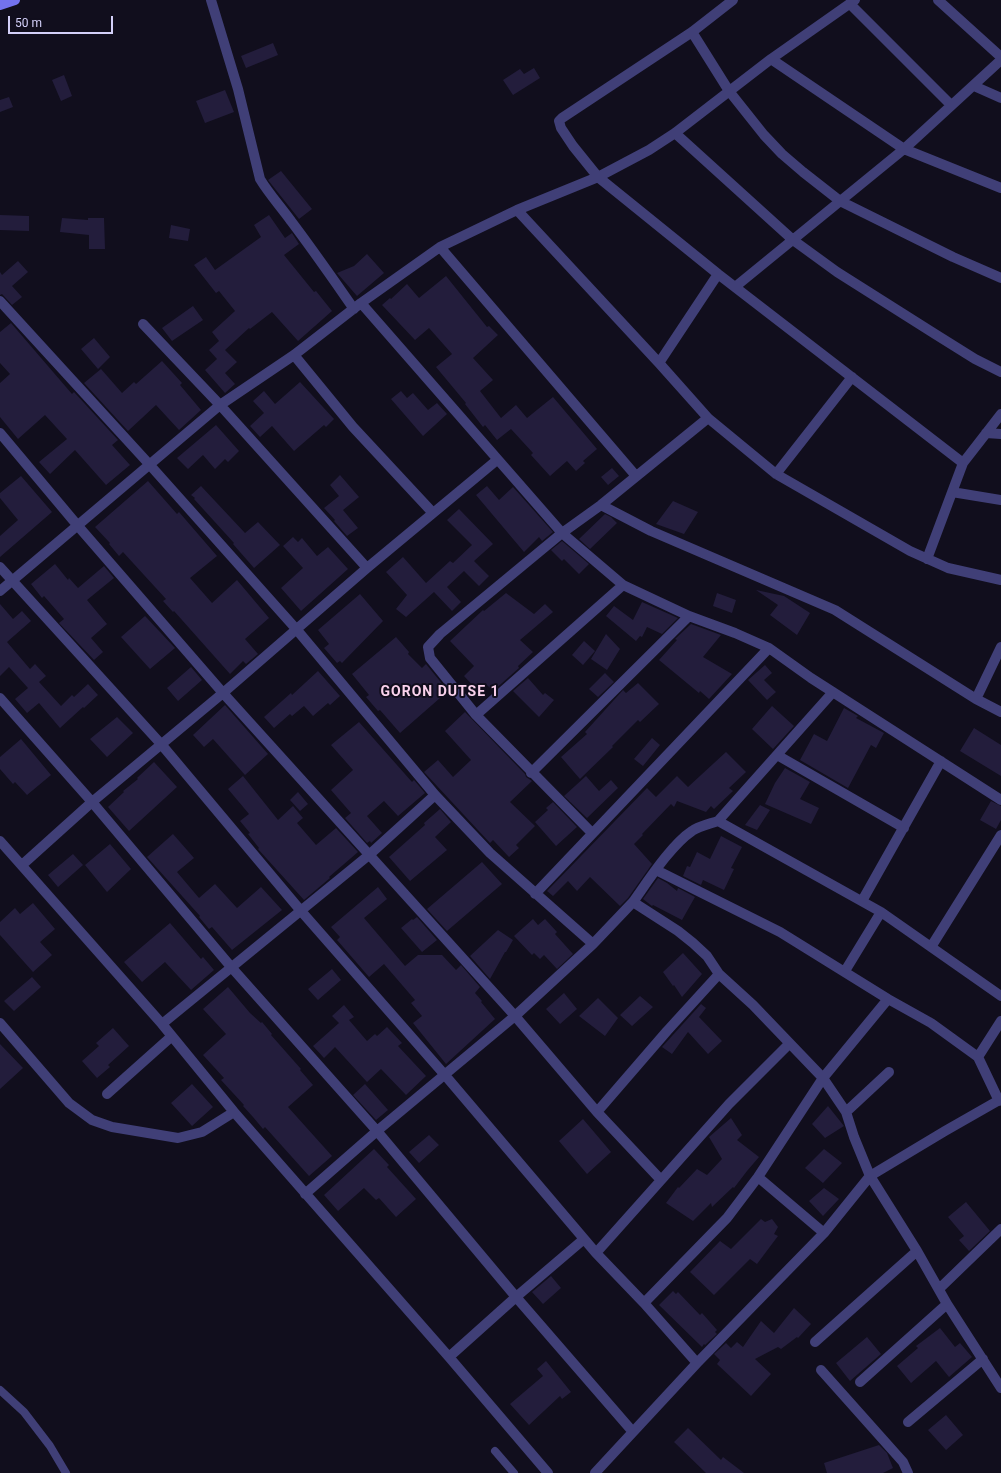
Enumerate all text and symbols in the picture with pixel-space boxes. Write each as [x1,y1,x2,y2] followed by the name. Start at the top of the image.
[10,8,115,34] scale bar
[15,16,42,30] text: 50 m
[380,684,500,700] district label: GORON DUTSE 1

